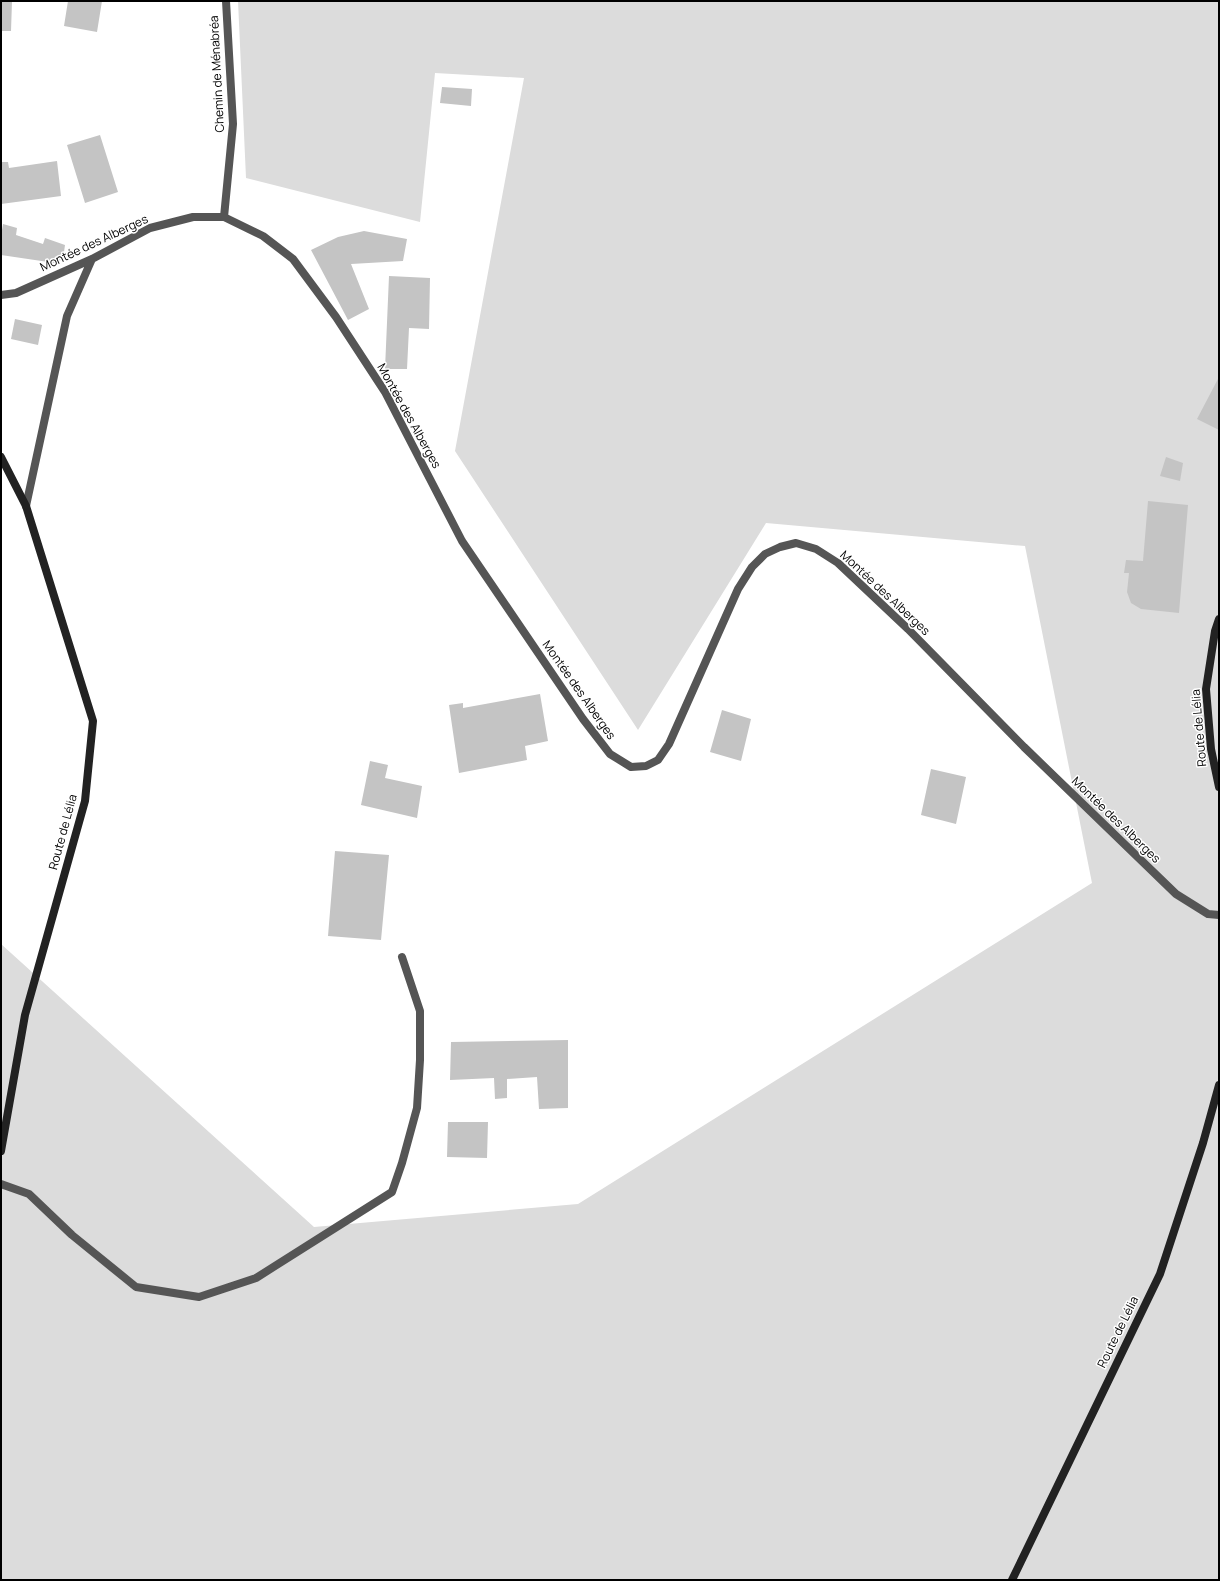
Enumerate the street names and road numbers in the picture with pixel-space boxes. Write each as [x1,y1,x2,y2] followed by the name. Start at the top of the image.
[205,15,228,133] street label: Chemin de Ménabréa
[37,210,151,275] street label: Montée des Alberges
[374,360,445,471] street label: Montée des Alberges
[837,546,934,639] street label: Montée des Alberges
[539,637,620,743] street label: Montée des Alberges
[1187,689,1210,767] street label: Route de Lélia
[1068,773,1164,867] street label: Montée des Alberges
[44,792,81,872] street label: Route de Lélia
[1093,1293,1142,1370] street label: Route de Lélia

